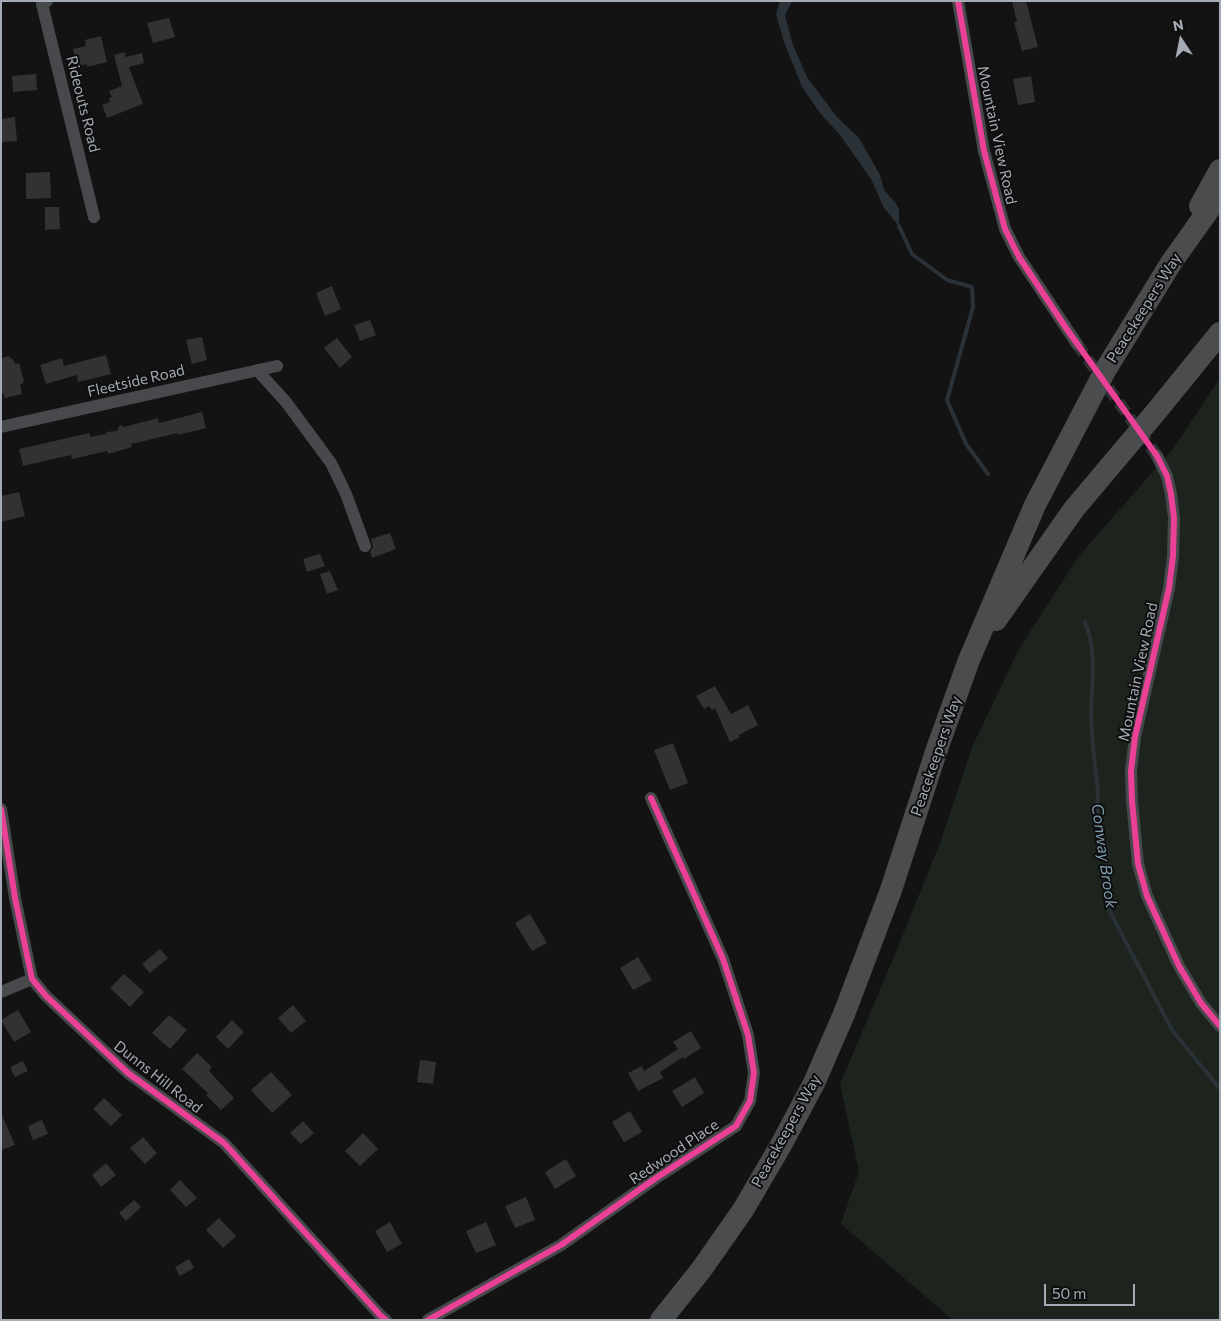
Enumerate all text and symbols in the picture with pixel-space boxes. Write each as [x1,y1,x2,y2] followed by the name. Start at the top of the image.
[1156,15,1206,65] north arrow
[1171,15,1185,34] text: N
[62,54,104,154] street label: Rideouts Road
[974,64,1020,206] street label: Mountain View Road
[1103,250,1185,366] street label: Peacekeepers Way
[86,361,186,401] street label: Fleetside Road
[1115,601,1161,743] street label: Mountain View Road
[907,693,965,819] street label: Peacekeepers Way
[1087,802,1121,910] water label: Conway Brook
[110,1037,206,1117] street label: Dunns Hill Road
[748,1072,824,1190] street label: Peacekeepers Way
[626,1116,722,1188] street label: Redwood Place
[1046,1274,1137,1306] scale bar
[1052,1284,1086,1302] text: 50 m

